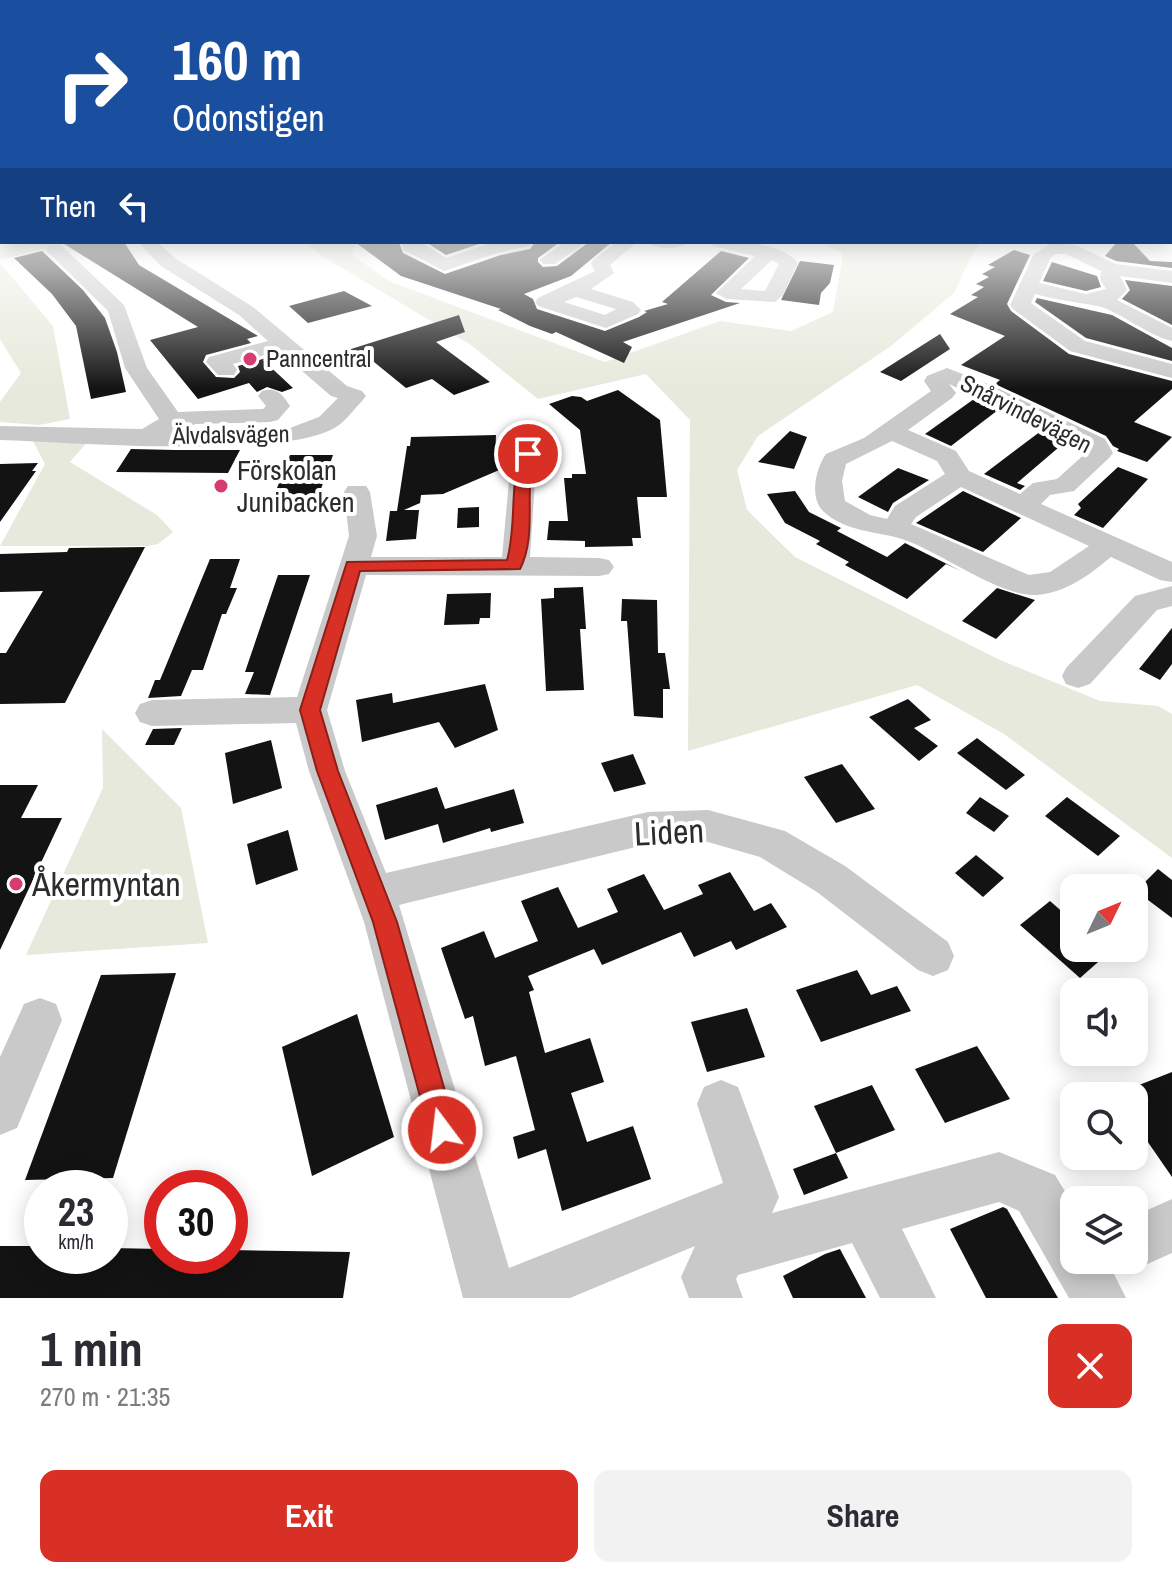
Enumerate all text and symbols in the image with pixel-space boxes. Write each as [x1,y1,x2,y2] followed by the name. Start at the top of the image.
[172,22,302,97] text: 160 m
[40,32,144,136] icon: right
[172,94,325,142] text: Odonstigen
[112,184,156,228] icon: left
[40,186,96,226] text: Then
[266,342,371,374] place label: Panncentral
[241,350,259,368] marker: Panncentral
[955,366,1098,460] street label: Snårvindevägen
[171,417,290,451] street label: Älvdalsvägen
[494,420,562,488] pin
[506,432,550,476] icon: arrive
[237,451,354,521] place label: Förskolan Junibacken
[212,477,230,495] marker: Förskolan Junibacken
[633,807,705,857] street label: Liden
[31,861,181,907] place label: Åkermyntan
[1060,874,1148,962] north arrow
[1060,874,1148,1274] map controls
[7,875,25,893] marker: Åkermyntan
[1060,978,1148,1066] button: sound
[1060,1082,1148,1170] button: search
[400,1088,484,1172] position arrow
[144,1170,248,1274] speed limit sign: 30
[58,1185,94,1238] text: 23
[1060,1186,1148,1274] button: layers
[58,1228,94,1255] text: km/h
[40,1316,143,1381] text: 1 min
[1048,1324,1132,1408] button: close
[40,1379,170,1414] text: 270 m · 21:35
[40,1470,578,1562] button: Exit
[594,1470,1132,1562] button: Share

